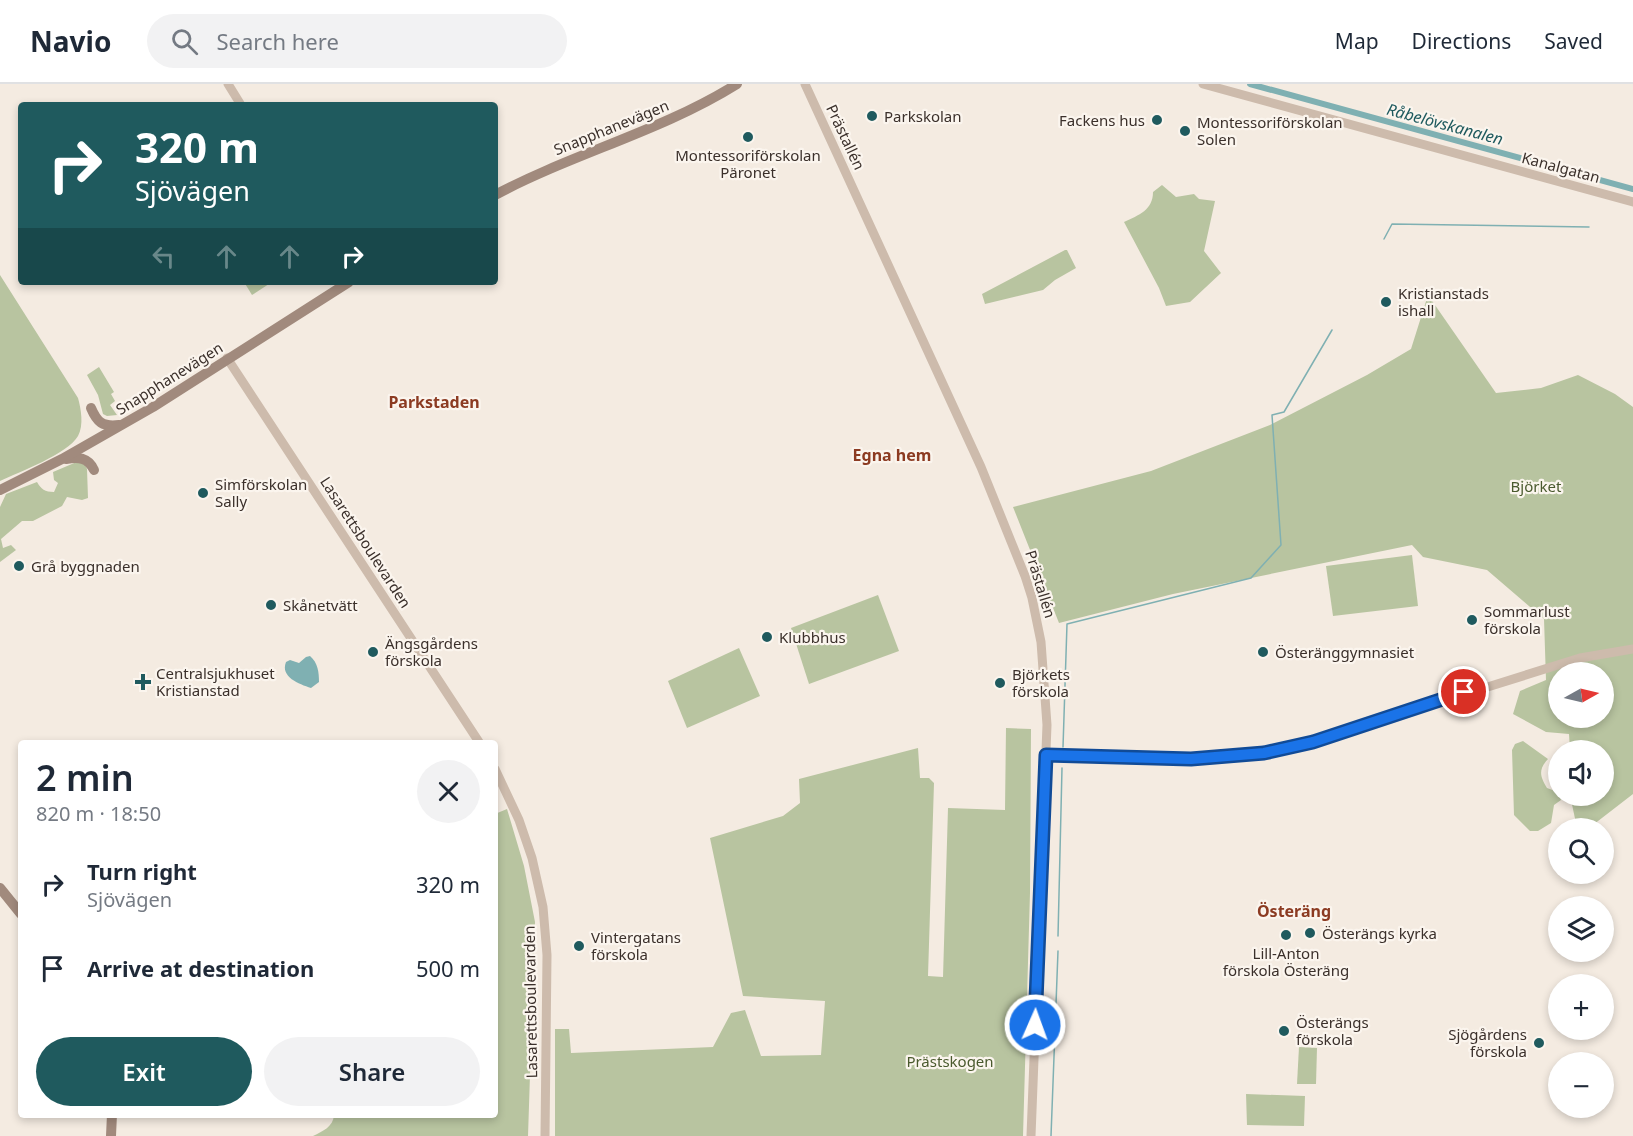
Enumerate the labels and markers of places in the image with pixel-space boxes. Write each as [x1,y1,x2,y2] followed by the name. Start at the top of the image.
[884,106,962,126] place label: Parkskolan
[865,109,879,123] marker: Parkskolan
[1059,110,1145,130] place label: Fackens hus
[1197,112,1343,149] place label: Montessoriförskolan Solen
[1150,113,1164,127] marker: Fackens hus
[1178,124,1192,138] marker: Montessoriförskolan Solen
[741,130,755,144] marker: Montessoriförskolan Päronet
[675,145,821,182] place label: Montessoriförskolan Päronet
[1398,283,1489,320] place label: Kristianstads ishall
[1379,295,1393,309] marker: Kristianstads ishall
[215,474,307,511] place label: Simförskolan Sally
[196,486,210,500] marker: Simförskolan Sally
[31,556,140,576] place label: Grå byggnaden
[12,559,26,573] marker: Grå byggnaden
[283,595,358,615] place label: Skånetvätt
[264,598,278,612] marker: Skånetvätt
[1484,601,1570,638] place label: Sommarlust förskola
[1465,613,1479,627] marker: Sommarlust förskola
[779,627,846,647] place label: Klubbhus
[760,630,774,644] marker: Klubbhus
[385,633,478,670] place label: Ängsgårdens förskola
[1275,642,1415,662] place label: Österänggymnasiet
[366,645,380,659] marker: Ängsgårdens förskola
[1256,645,1270,659] marker: Österänggymnasiet
[156,663,275,700] place label: Centralsjukhuset Kristianstad
[1012,664,1070,701] place label: Björkets förskola
[1438,666,1489,717] pin
[134,673,152,691] marker: Centralsjukhuset Kristianstad
[993,676,1007,690] marker: Björkets förskola
[1322,923,1437,943] place label: Österängs kyrka
[1303,926,1317,940] marker: Österängs kyrka
[591,927,681,964] place label: Vintergatans förskola
[1279,928,1293,942] marker: Lill-Anton förskola Österäng
[572,939,586,953] marker: Vintergatans förskola
[1223,943,1349,980] place label: Lill-Anton förskola Österäng
[1296,1012,1369,1049] place label: Österängs förskola
[1277,1024,1291,1038] marker: Österängs förskola
[1448,1024,1527,1061] place label: Sjögårdens förskola
[1532,1036,1546,1050] marker: Sjögårdens förskola

